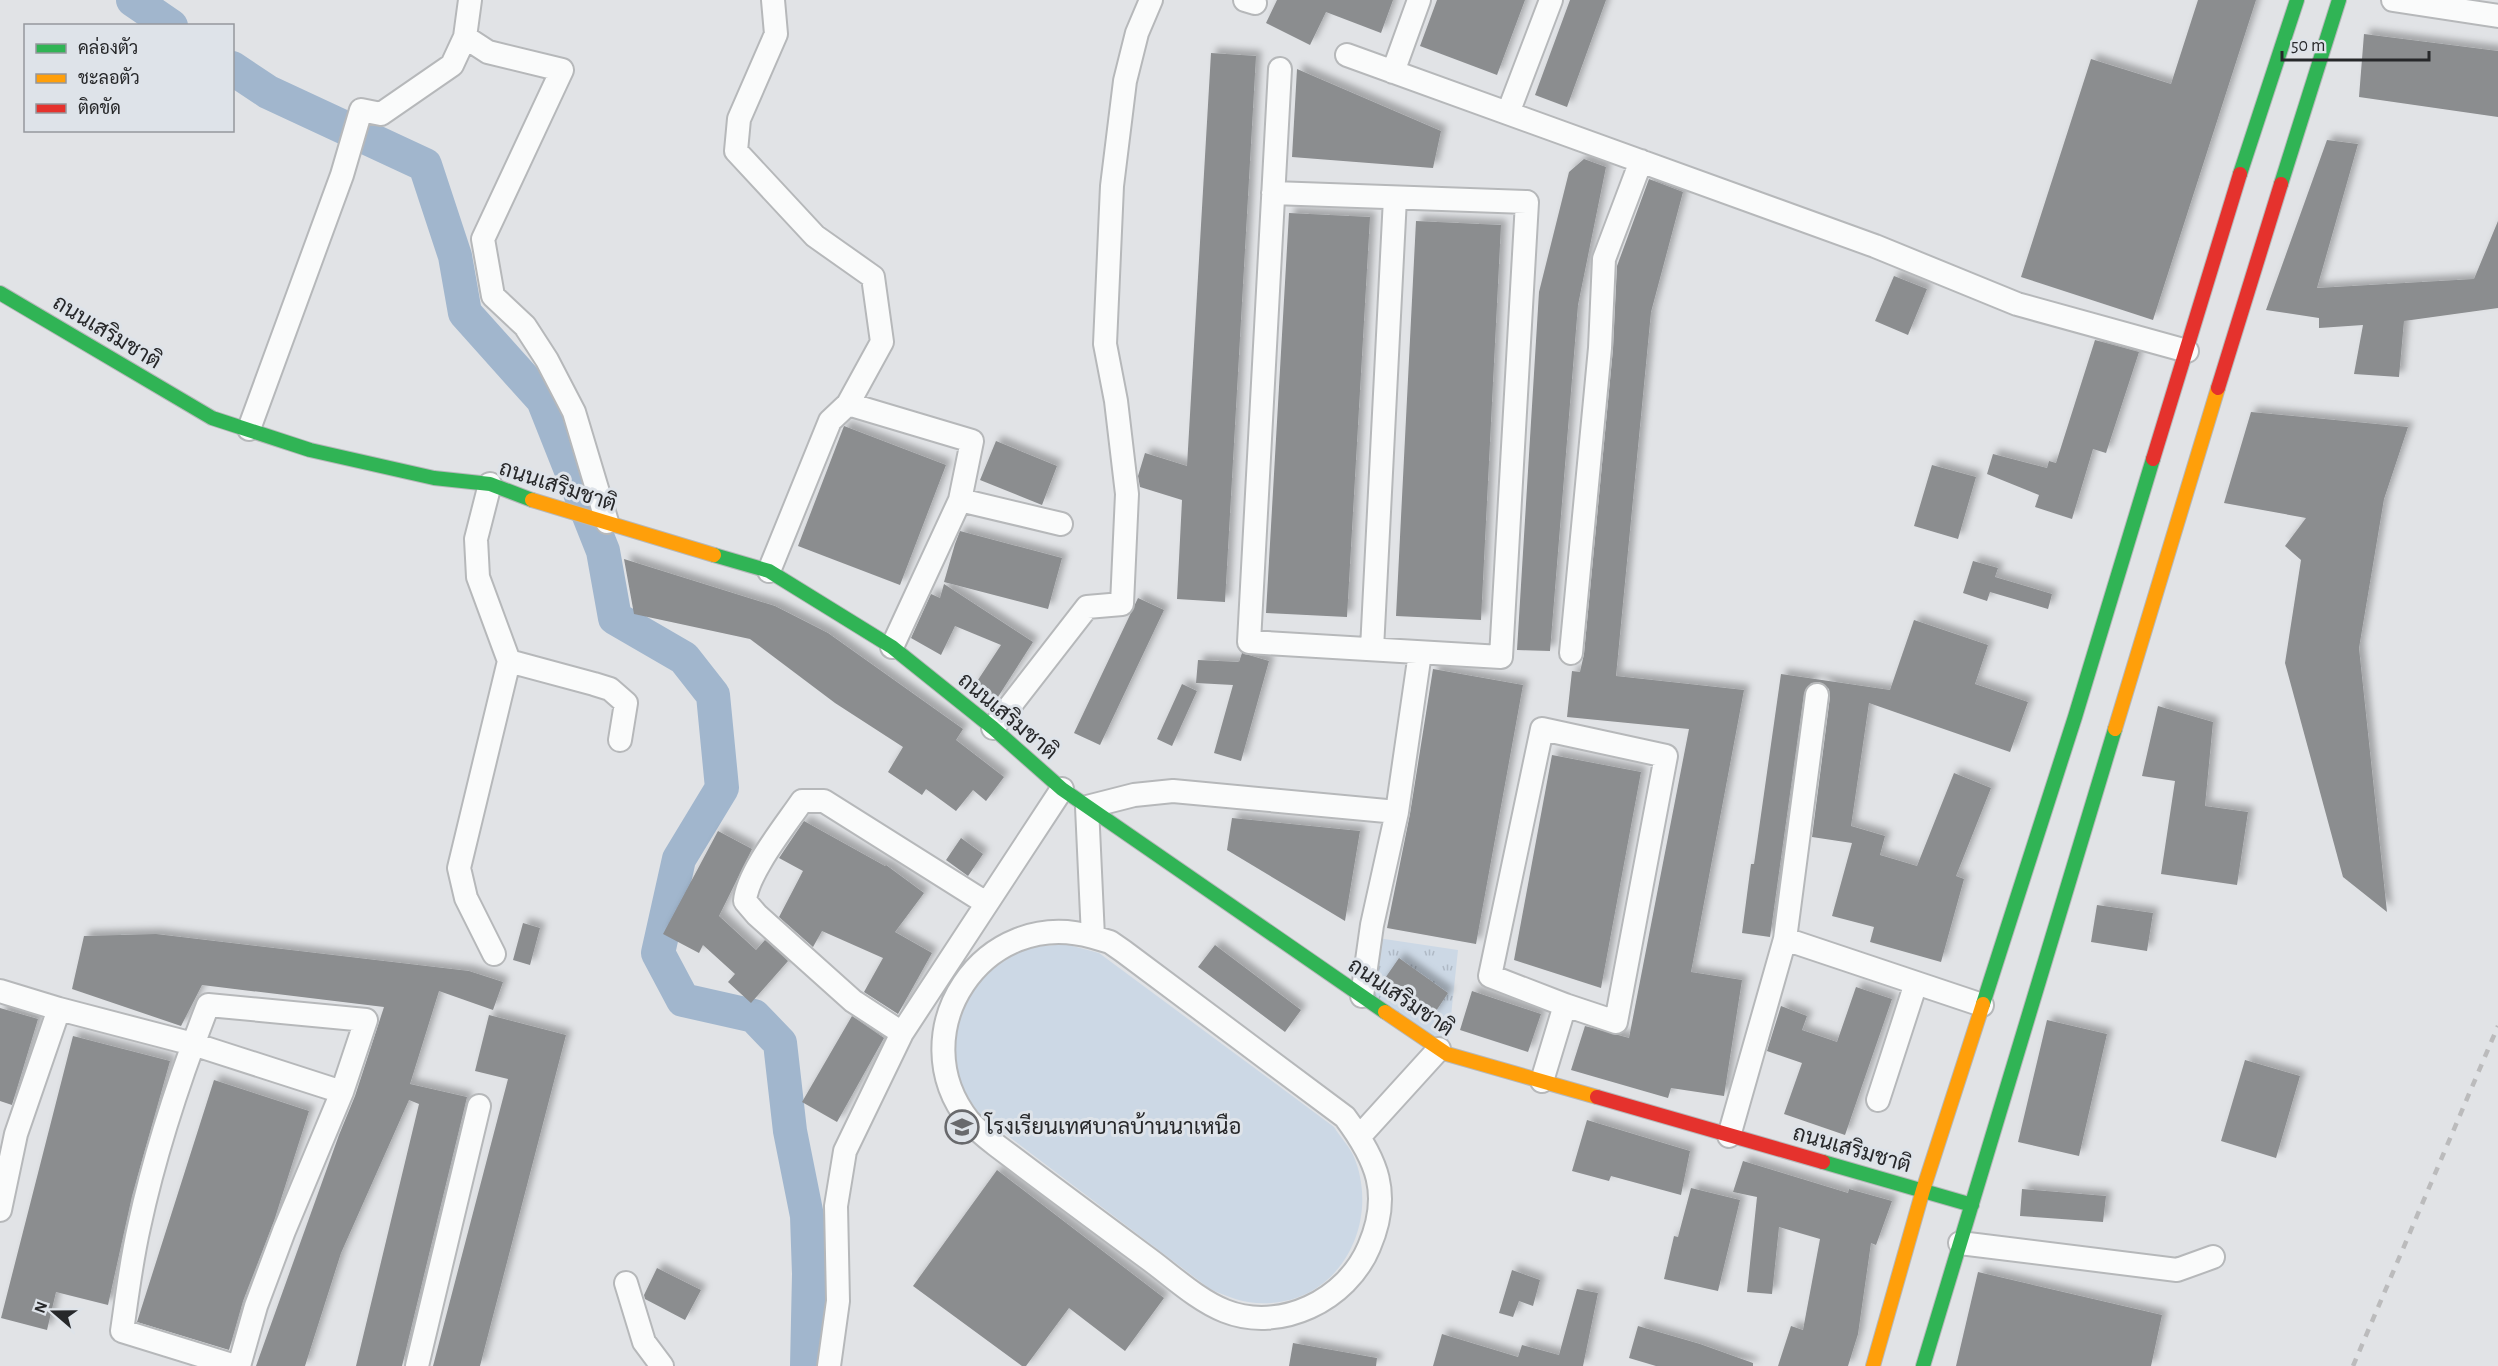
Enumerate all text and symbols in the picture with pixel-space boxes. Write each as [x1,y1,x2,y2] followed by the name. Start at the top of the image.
[24,24,234,132] legend
[2282,24,2429,62] scale bar
[78,36,138,58] text: คล่องตัว
[2291,37,2325,55] text: 50 m
[78,67,140,88] text: ชะลอตัว
[78,97,121,118] text: ติดขัด
[49,289,166,373] street label: ถนนเสริมชาติ
[497,454,620,515] street label: ถนนเสริมชาติ
[954,666,1064,764] street label: ถนนเสริมชาติ
[1344,951,1459,1040] street label: ถนนเสริมชาติ
[944,1109,980,1145] school or university icon: โรงเรียนเทศบาลบ้านนาเหนือ
[984,1112,1241,1138] place label: โรงเรียนเทศบาลบ้านนาเหนือ
[1790,1119,1914,1176] street label: ถนนเสริมชาติ
[24,1282,84,1342] north arrow
[31,1299,50,1315] text: N

